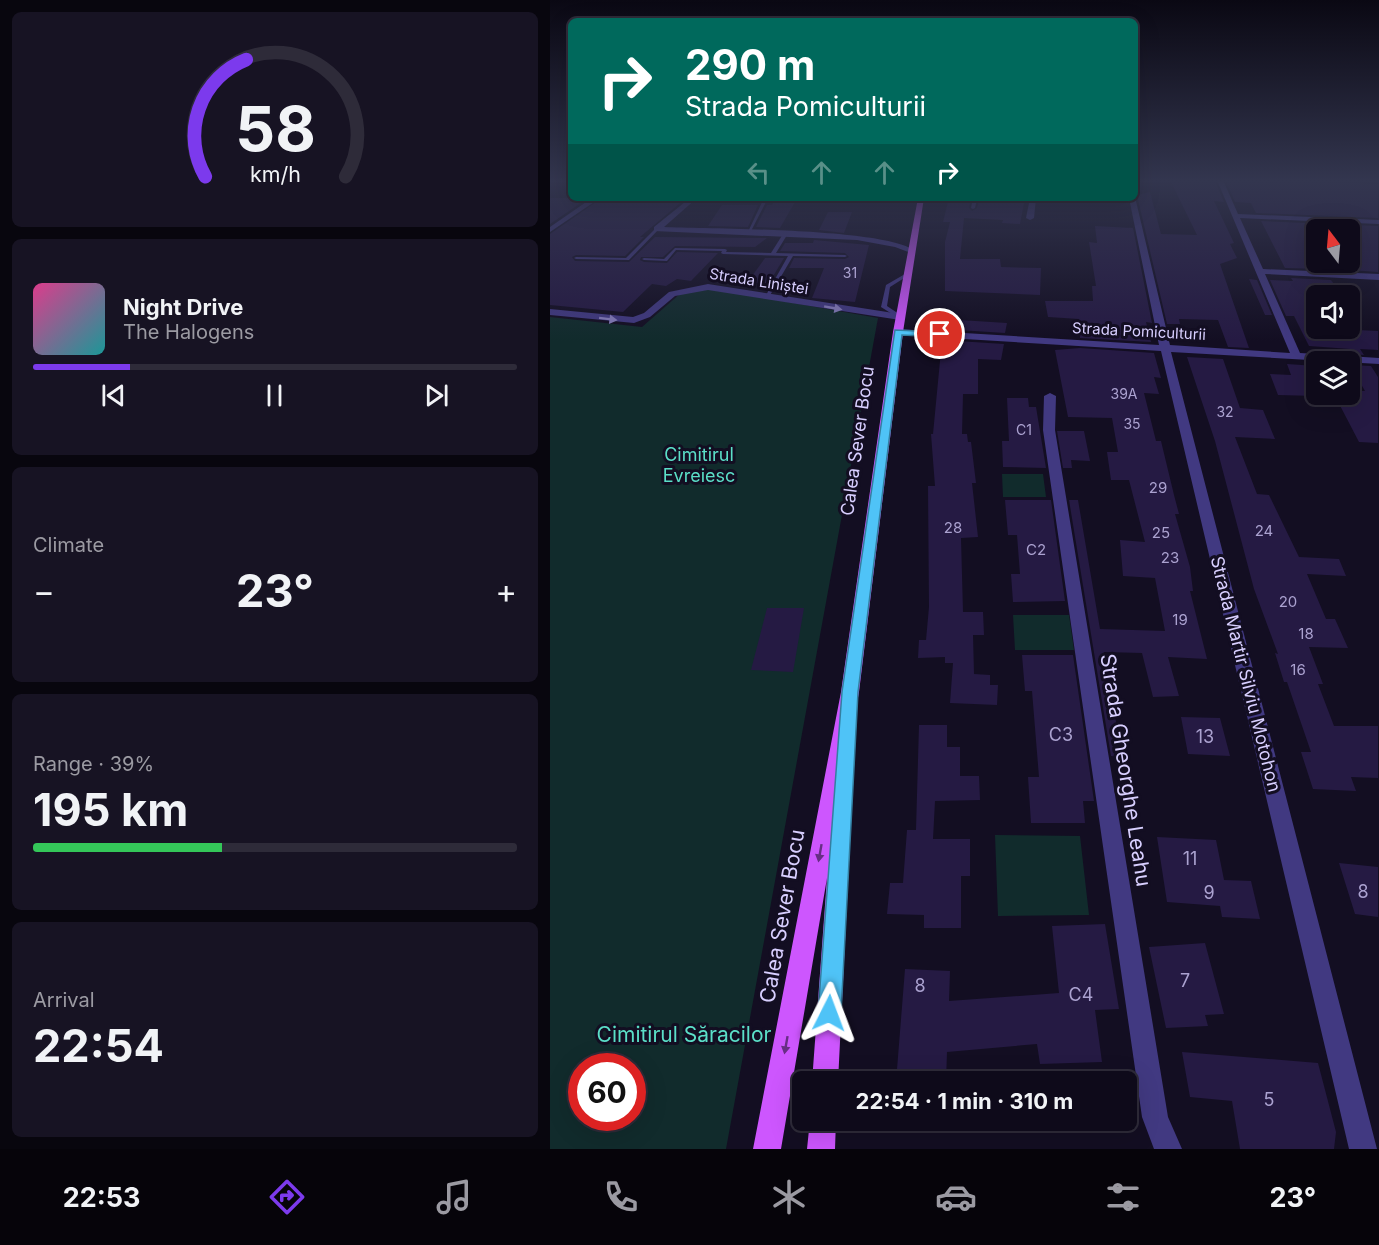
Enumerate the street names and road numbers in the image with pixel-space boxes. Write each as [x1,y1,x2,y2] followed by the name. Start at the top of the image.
[708,264,810,298] street label: Strada Liniștei
[1072,318,1206,344] street label: Strada Pomiculturii
[836,365,878,517] street label: Calea Sever Bocu
[1207,554,1285,794] street label: Strada Martir Silviu Motohon
[1095,652,1157,888] street label: Strada Gheorghe Leahu
[754,827,810,1005] street label: Calea Sever Bocu

